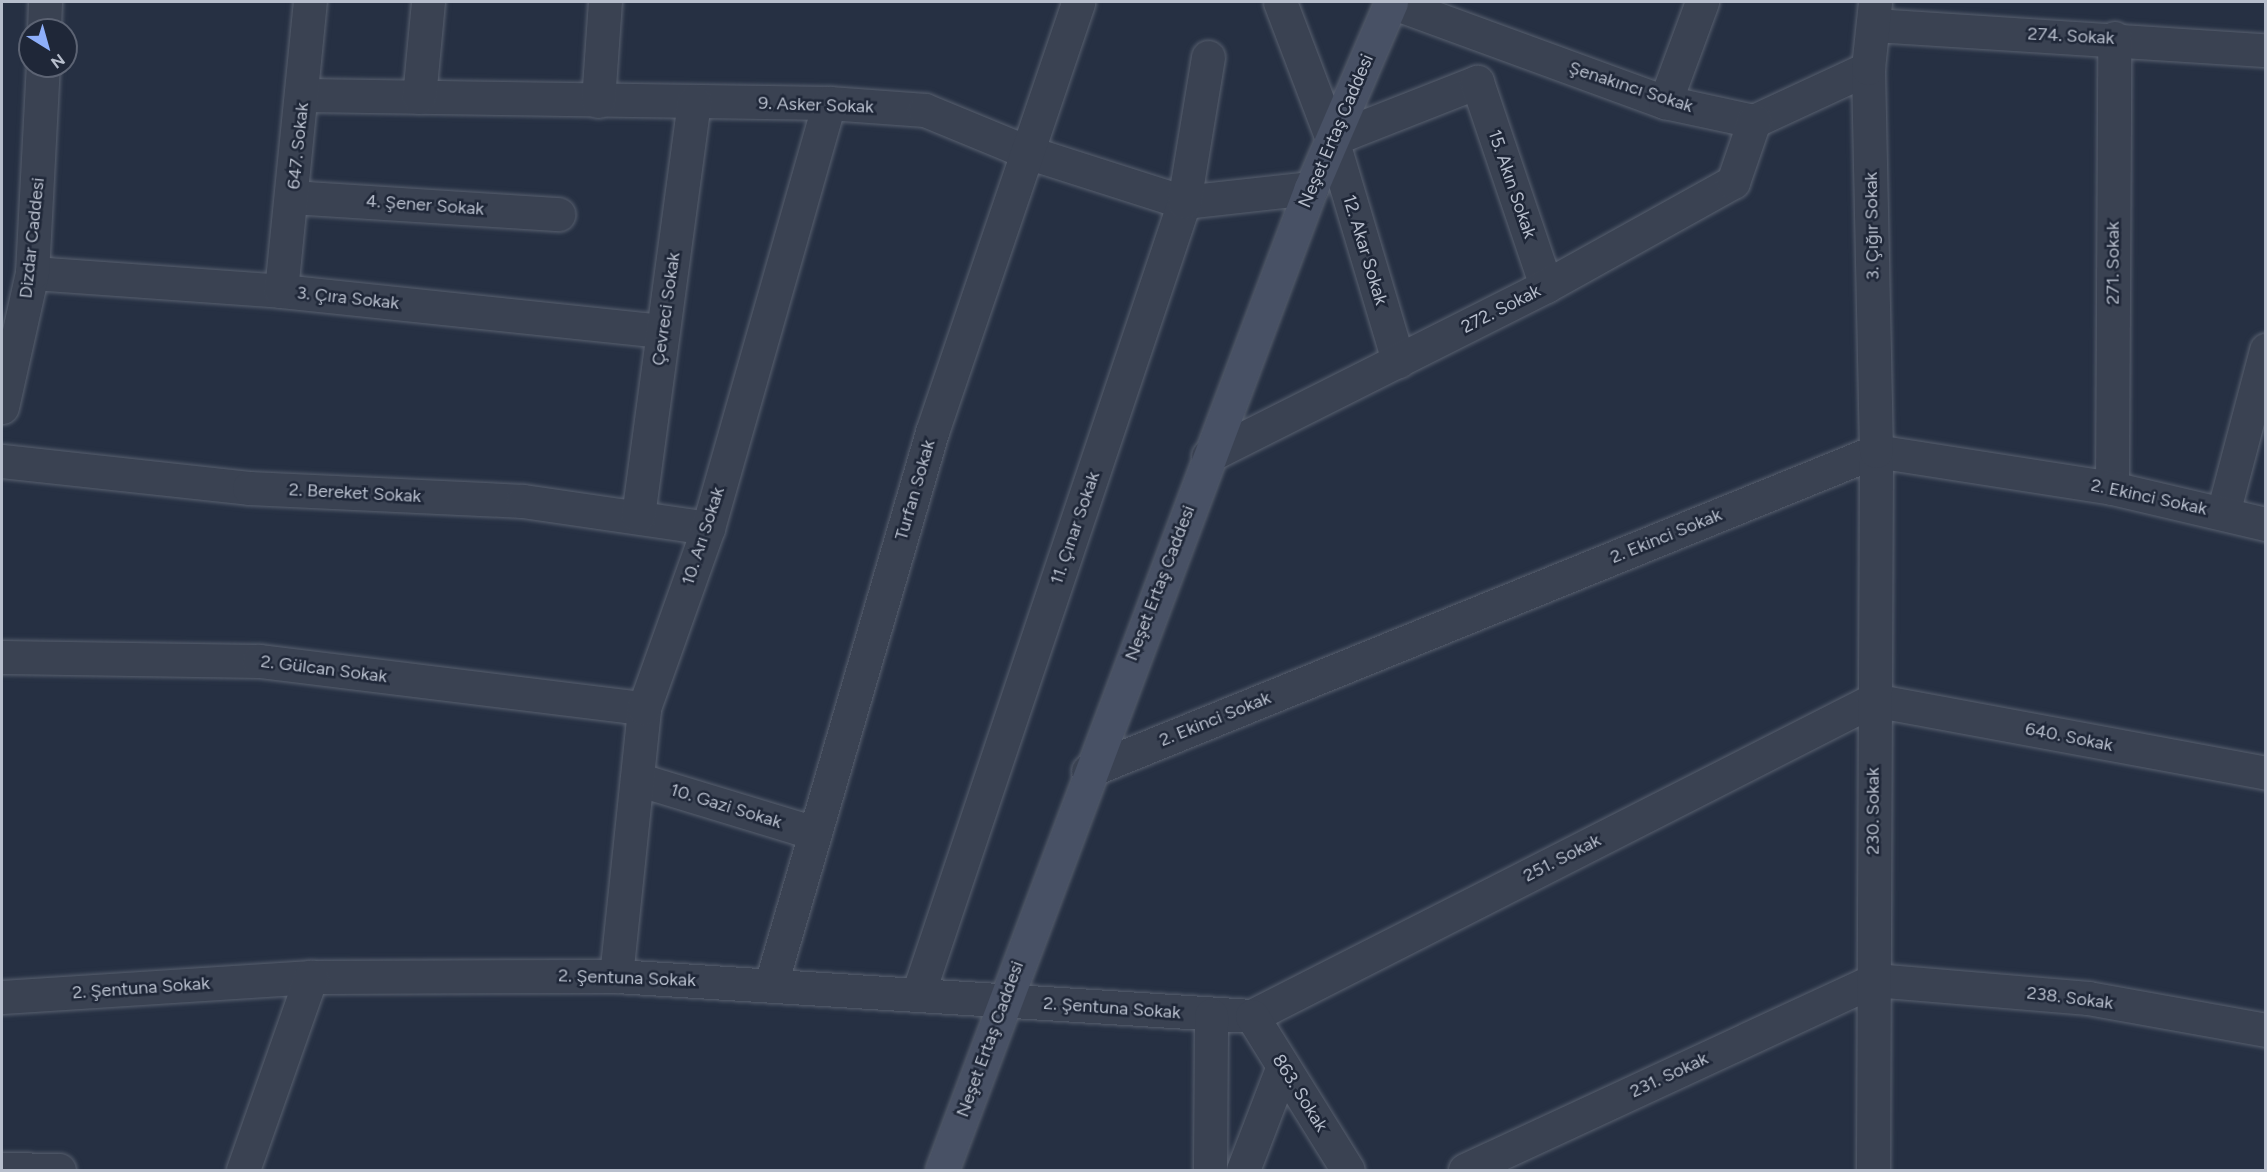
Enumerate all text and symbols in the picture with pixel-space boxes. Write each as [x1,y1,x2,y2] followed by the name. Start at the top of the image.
[18,18,78,78] north arrow
[2027,23,2115,49] street label: 274. Sokak
[47,50,69,72] text: N
[1294,51,1378,211] street label: Neşet Ertaş Caddesi
[1566,57,1696,117] street label: Şenakıncı Sokak
[758,92,874,118] street label: 9. Asker Sokak
[283,102,313,190] street label: 647. Sokak
[1483,127,1541,241] street label: 15. Akın Sokak
[1860,172,1884,280] street label: 3. Çığır Sokak
[15,177,49,299] street label: Dizdar Caddesi
[365,190,485,220] street label: 4. Şener Sokak
[1338,192,1392,308] street label: 12. Akar Sokak
[2102,221,2124,305] street label: 271. Sokak
[647,251,685,367] street label: Çevreci Sokak
[1458,280,1544,338] street label: 272. Sokak
[296,282,400,314] street label: 3. Çıra Sokak
[890,437,940,543] street label: Turfan Sokak
[1046,469,1104,587] street label: 11. Çınar Sokak
[2089,474,2209,520] street label: 2. Ekinci Sokak
[288,479,422,507] street label: 2. Bereket Sokak
[677,484,729,588] street label: 10. Arı Sokak
[1120,502,1200,664] street label: Neşet Ertaş Caddesi
[1607,504,1725,568] street label: 2. Ekinci Sokak
[260,651,388,687] street label: 2. Gülcan Sokak
[1156,687,1274,751] street label: 2. Ekinci Sokak
[2023,718,2115,756] street label: 640. Sokak
[1862,767,1884,855] street label: 230. Sokak
[668,779,784,833] street label: 10. Gazi Sokak
[1520,829,1604,887] street label: 251. Sokak
[952,958,1028,1120] street label: Neşet Ertaş Caddesi
[558,965,696,991] street label: 2. Şentuna Sokak
[72,972,210,1004] street label: 2. Şentuna Sokak
[2025,982,2115,1014] street label: 238. Sokak
[1043,992,1181,1024] street label: 2. Şentuna Sokak
[1627,1048,1711,1102] street label: 231. Sokak
[1268,1050,1332,1136] street label: 863. Sokak

